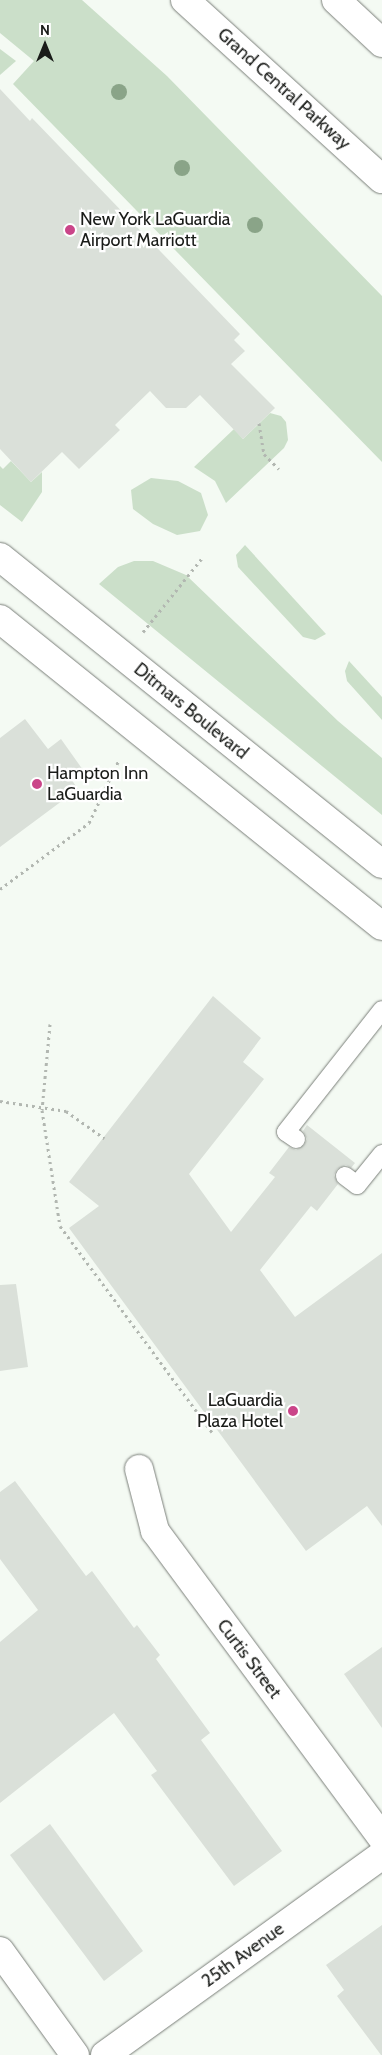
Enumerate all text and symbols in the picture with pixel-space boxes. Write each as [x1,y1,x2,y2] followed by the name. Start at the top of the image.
[20,20,70,70] north arrow
[40,21,50,39] text: N
[213,24,355,154] street label: Grand Central Parkway
[80,209,230,252] place label: New York LaGuardia Airport Marriott
[64,224,76,236] marker: New York LaGuardia Airport Marriott
[130,658,252,764] street label: Ditmars Boulevard
[47,763,148,806] place label: Hampton Inn LaGuardia
[31,778,43,790] marker: Hampton Inn LaGuardia
[197,1390,283,1432] place label: LaGuardia Plaza Hotel
[287,1405,299,1417] marker: LaGuardia Plaza Hotel
[212,1615,286,1703] street label: Curtis Street
[198,1918,288,1992] street label: 25th Avenue

